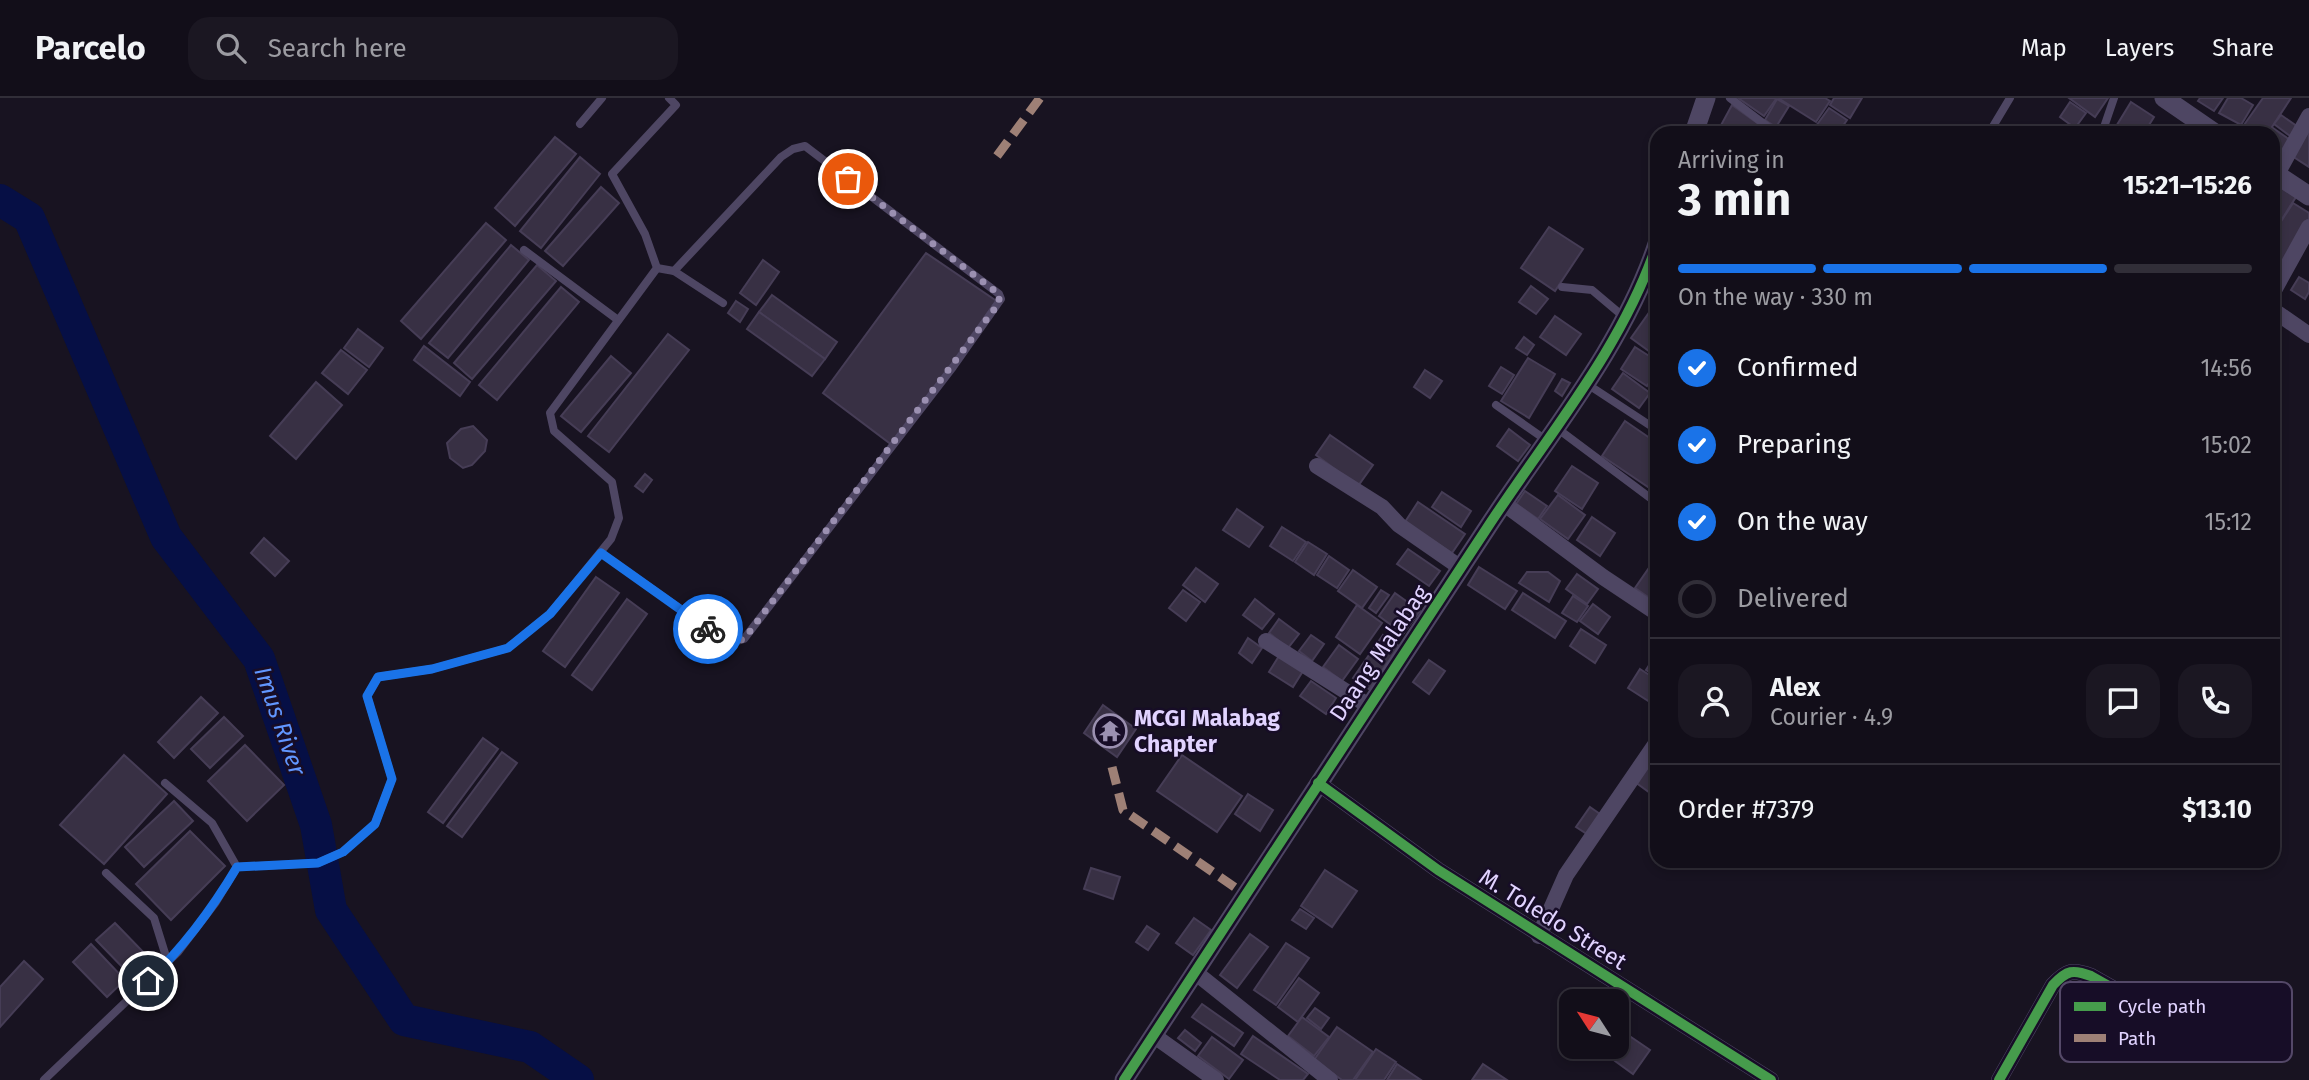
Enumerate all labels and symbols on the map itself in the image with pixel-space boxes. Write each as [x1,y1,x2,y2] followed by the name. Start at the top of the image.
[818,149,878,209] pin
[1323,580,1435,726] street label: Daang Malabag
[673,594,743,664] courier
[248,663,312,780] water label: Imus River
[1134,704,1280,758] place label: MCGI Malabag Chapter
[1091,712,1129,750] temple icon: MCGI Malabag Chapter
[1474,863,1632,976] street label: M. Toledo Street
[118,951,178,1011] pin
[2060,982,2292,1062] legend
[1559,989,1629,1059] north arrow
[2118,995,2206,1018] text: Cycle path
[2118,1027,2156,1050] text: Path

